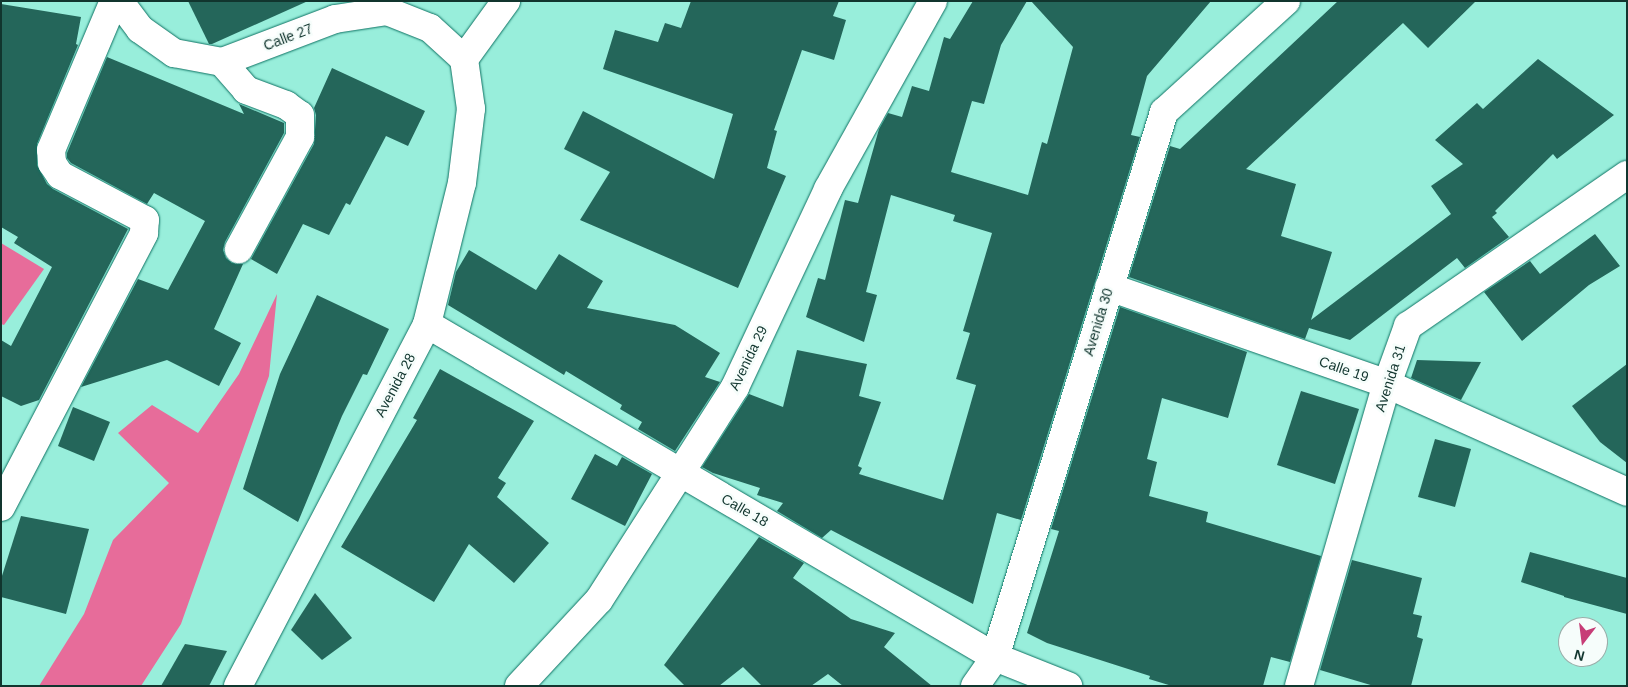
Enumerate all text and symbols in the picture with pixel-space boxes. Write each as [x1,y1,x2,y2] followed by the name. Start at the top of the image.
[261,20,315,54] street label: Calle 27
[1080,286,1116,358] street label: Avenida 30
[725,323,771,393] street label: Avenida 29
[1371,342,1409,414] street label: Avenida 31
[371,350,419,420] street label: Avenida 28
[1317,353,1371,385] street label: Calle 19
[719,490,771,530] street label: Calle 18
[1558,617,1608,667] north arrow
[1572,646,1586,665] text: N

